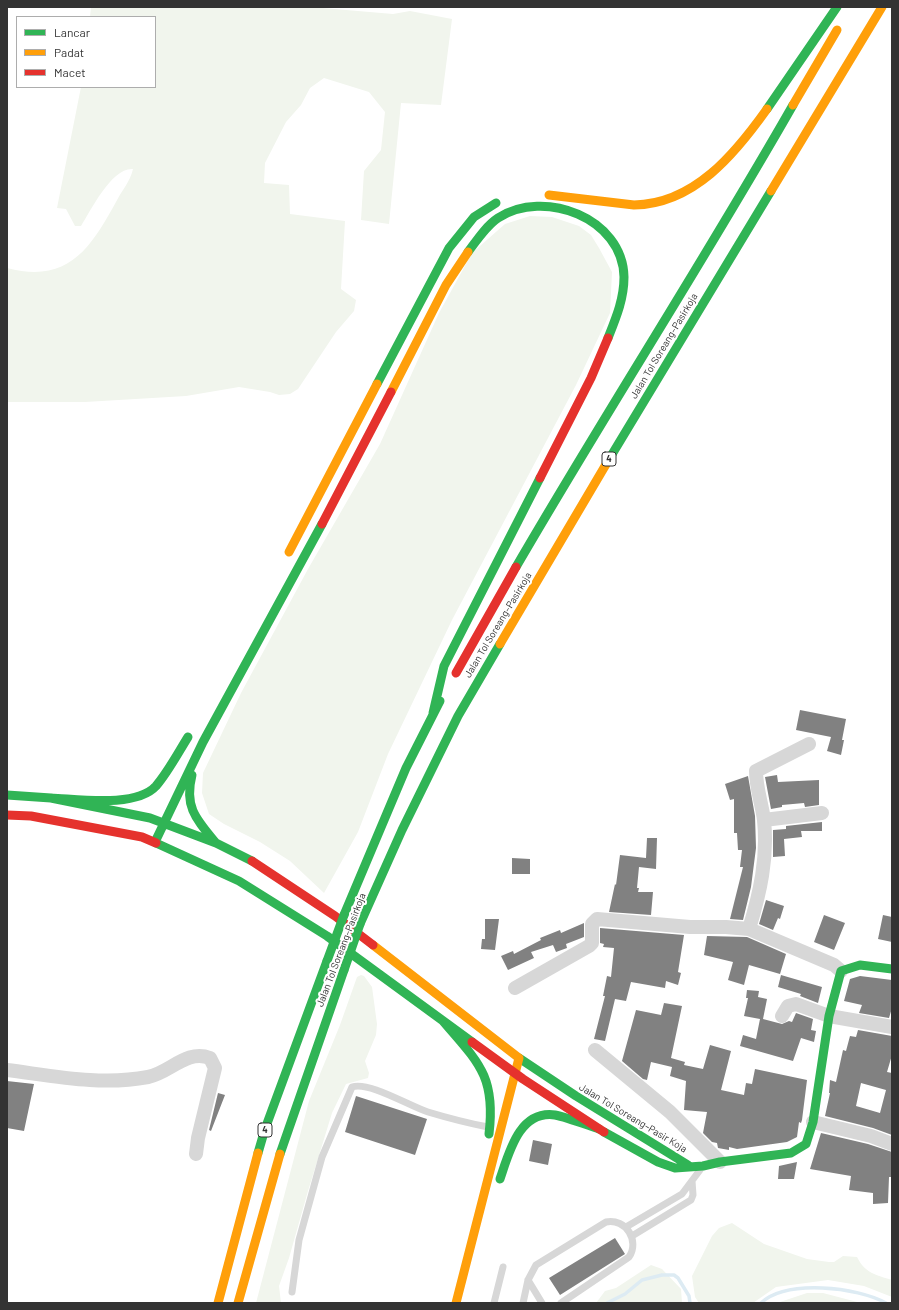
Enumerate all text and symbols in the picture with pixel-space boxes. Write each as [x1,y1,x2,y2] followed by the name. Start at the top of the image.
[16,16,156,88] legend
[54,25,90,39] text: Lancar
[54,45,84,59] text: Padat
[54,65,86,79] text: Macet
[628,291,700,401] street label: Jalan Tol Soreang–Pasirkoja
[602,452,616,466] road number: 4
[462,570,534,680] street label: Jalan Tol Soreang–Pasirkoja
[314,891,368,1009] street label: Jalan Tol Soreang–Pasirkoja
[577,1081,689,1155] street label: Jalan Tol Soreang–Pasir Koja
[258,1123,272,1137] road number: 4

